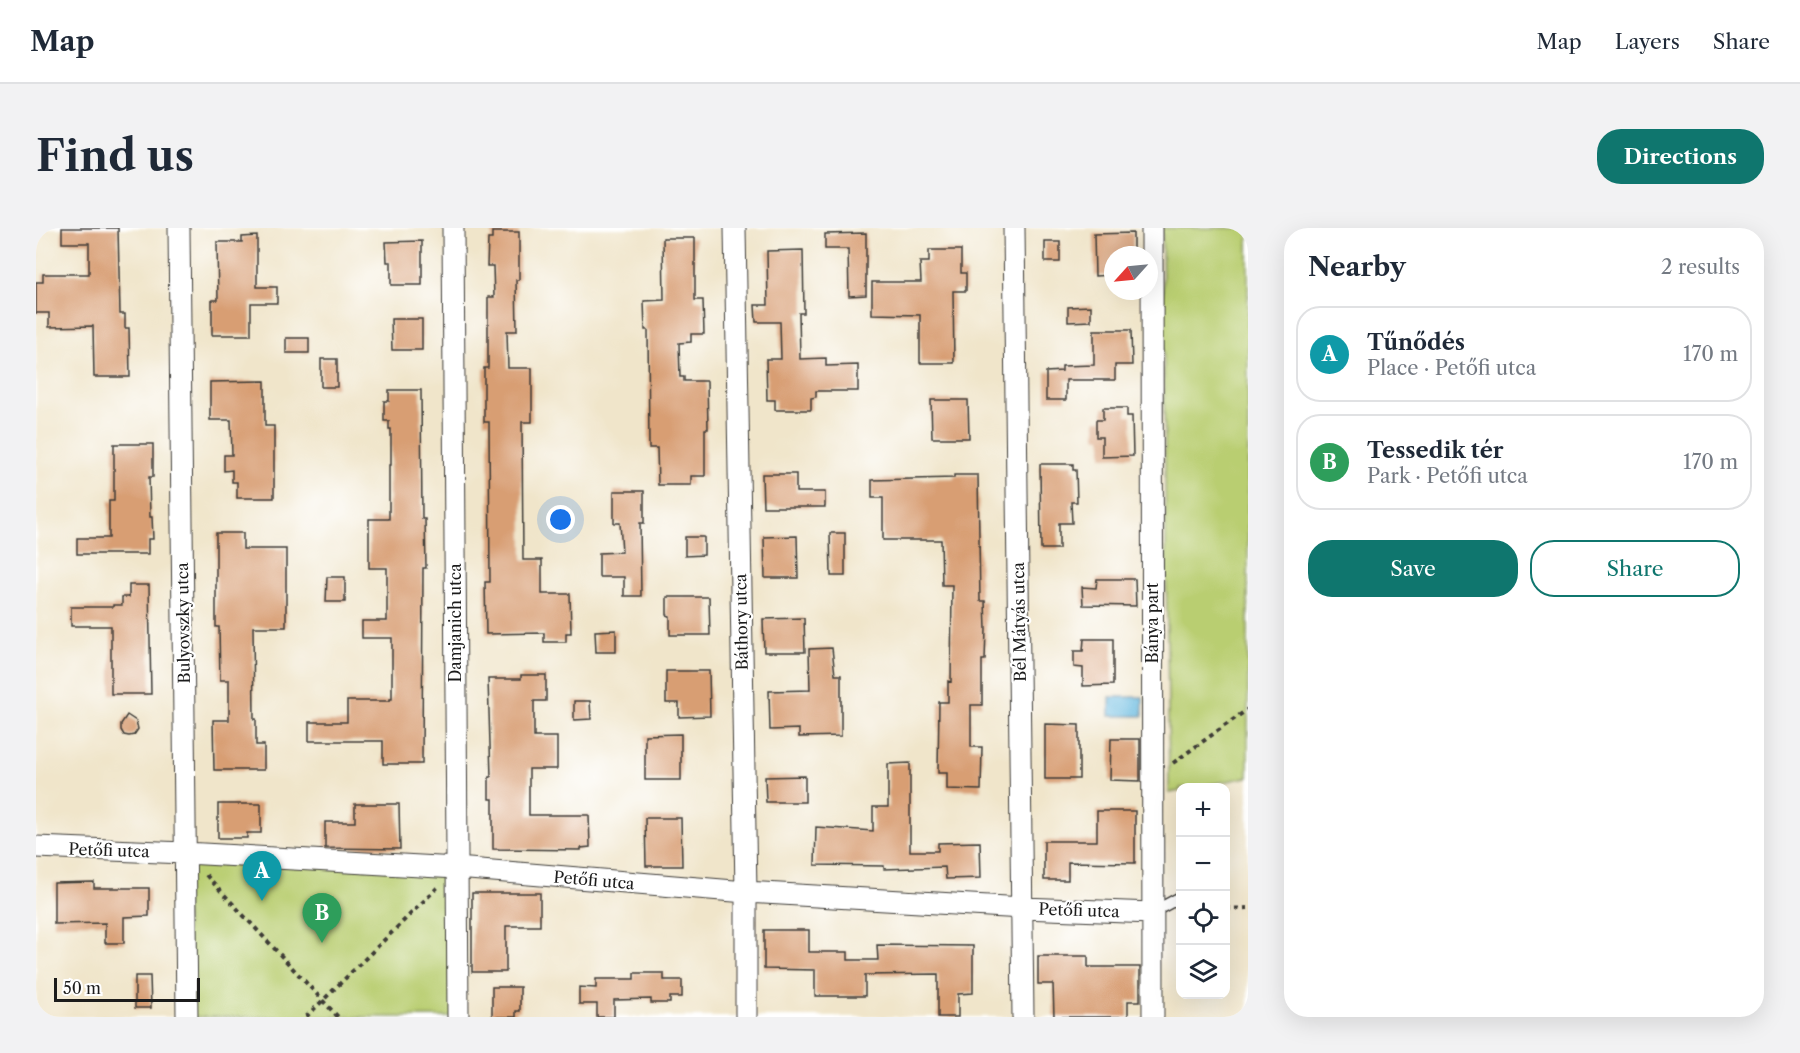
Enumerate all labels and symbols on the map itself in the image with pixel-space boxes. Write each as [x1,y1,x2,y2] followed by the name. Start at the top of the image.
[1104,246,1158,300] north arrow
[546,505,575,534] your location
[1008,561,1030,682] street label: Bél Mátyás utca
[172,562,194,684] street label: Bulyovszky utca
[445,563,465,683] street label: Damjanich utca
[730,573,752,671] street label: Báthory utca
[1142,582,1162,663] street label: Bánya part
[68,839,150,861] street label: Petőfi utca
[242,852,282,901] pin: A
[553,866,636,894] street label: Petőfi utca
[302,894,342,943] pin: B
[1038,899,1120,921] street label: Petőfi utca
[54,975,200,1002] scale bar

